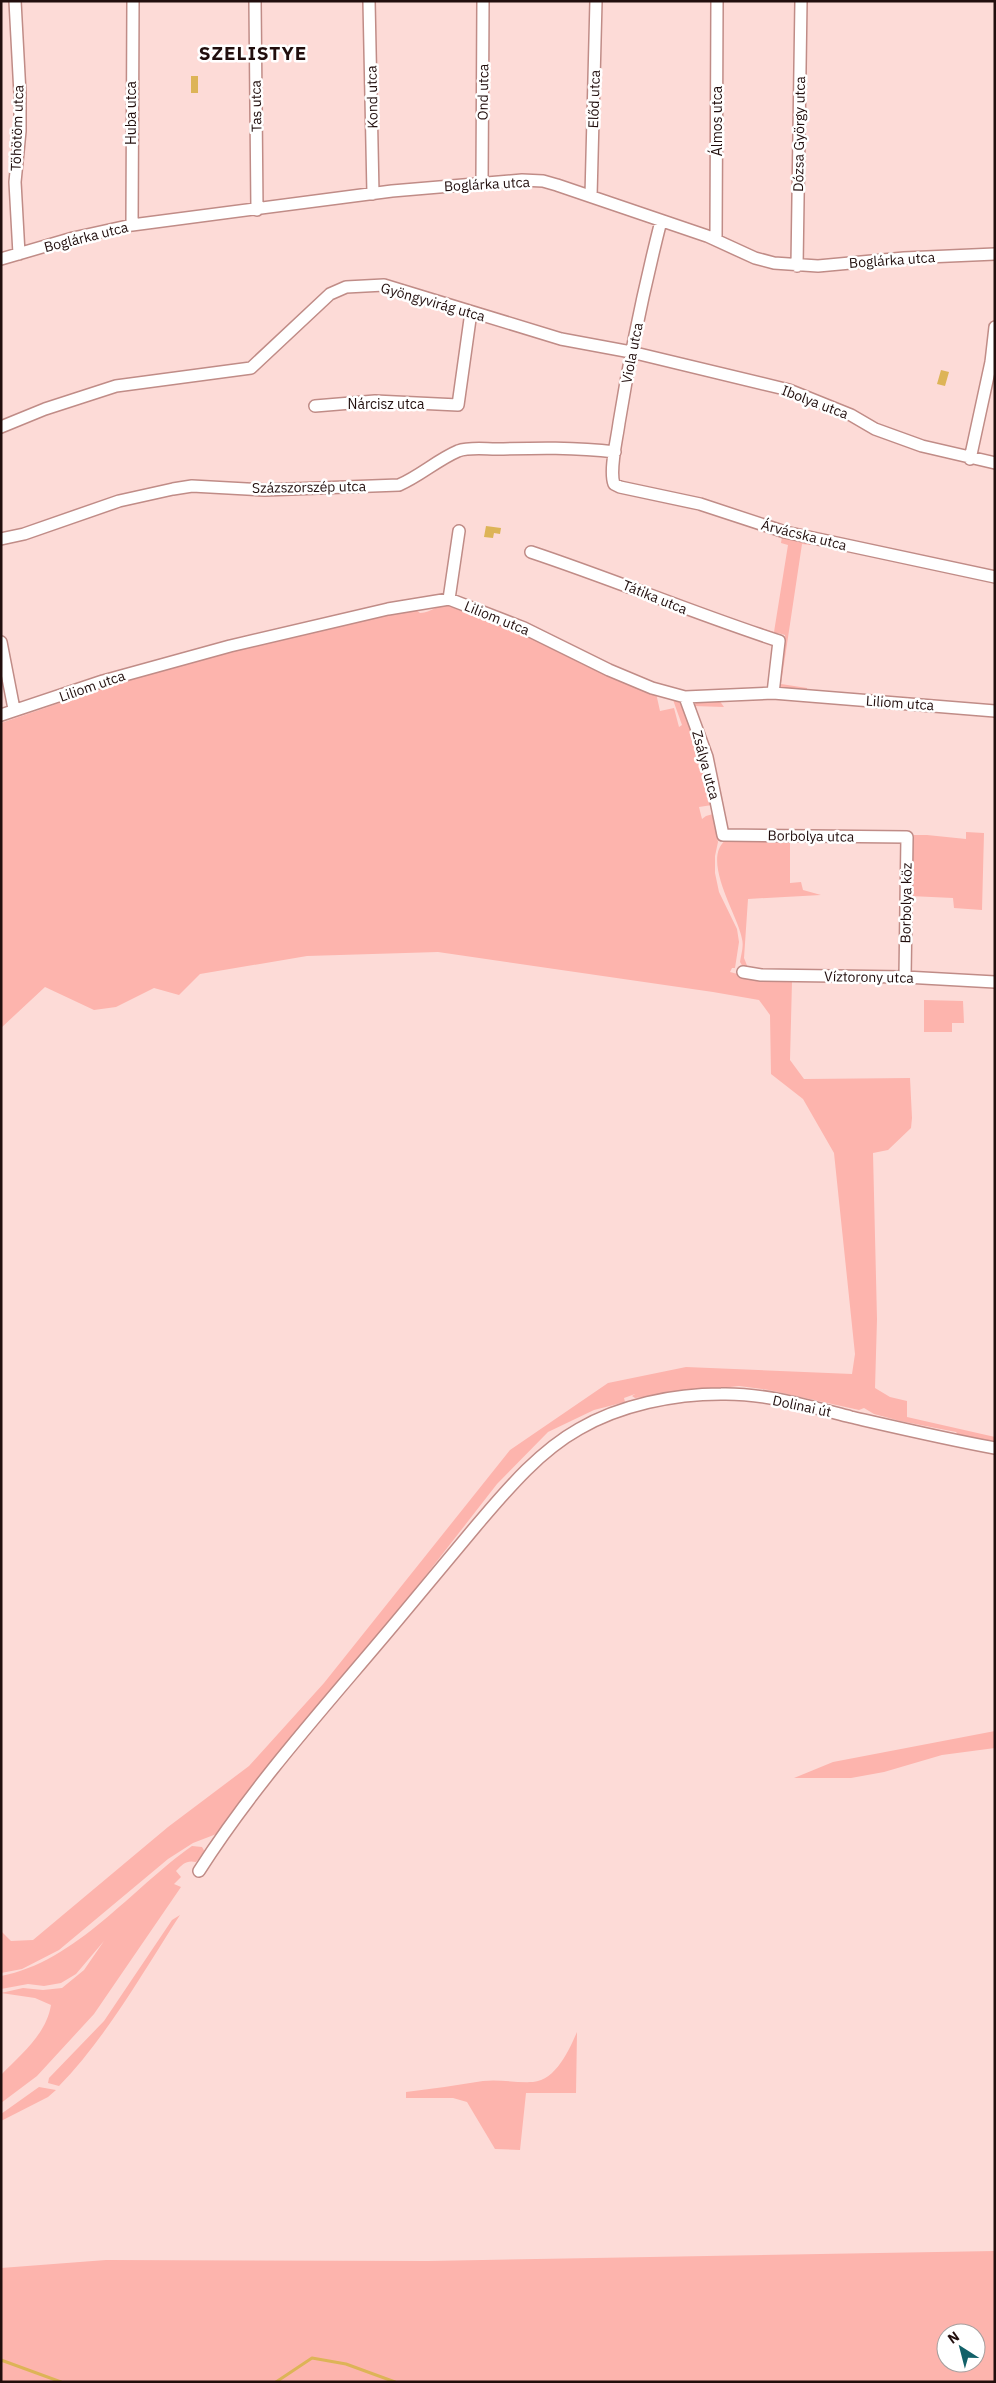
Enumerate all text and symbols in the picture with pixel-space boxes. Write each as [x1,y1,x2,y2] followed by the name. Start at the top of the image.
[199,41,307,65] district label: SZELISTYE
[474,63,493,120] street label: Ond utca
[362,65,382,129] street label: Kond utca
[584,69,604,129] street label: Előd utca
[789,76,809,192] street label: Dózsa György utca
[247,79,265,132] street label: Tas utca
[122,80,140,145] street label: Huba utca
[6,84,28,171] street label: Töhötöm utca
[707,85,726,156] street label: Álmos utca
[443,173,531,195] street label: Boglárka utca
[42,218,131,256] street label: Boglárka utca
[848,248,936,272] street label: Boglárka utca
[379,278,488,326] street label: Gyöngyvirág utca
[617,320,647,385] street label: Viola utca
[779,381,851,423] street label: Ibolya utca
[348,395,425,413] street label: Nárcisz utca
[252,477,367,497] street label: Százszorszép utca
[759,515,849,554] street label: Árvácska utca
[620,576,691,618] street label: Tátika utca
[462,597,533,639] street label: Liliom utca
[57,666,128,706] street label: Liliom utca
[865,692,935,714] street label: Liliom utca
[688,728,724,802] street label: Zsálya utca
[768,826,855,846] street label: Borbolya utca
[896,862,916,944] street label: Borbolya köz
[824,967,914,987] street label: Víztorony utca
[771,1391,833,1421] street label: Dolinai út
[936,2323,986,2373] north arrow
[944,2327,963,2348] text: N

